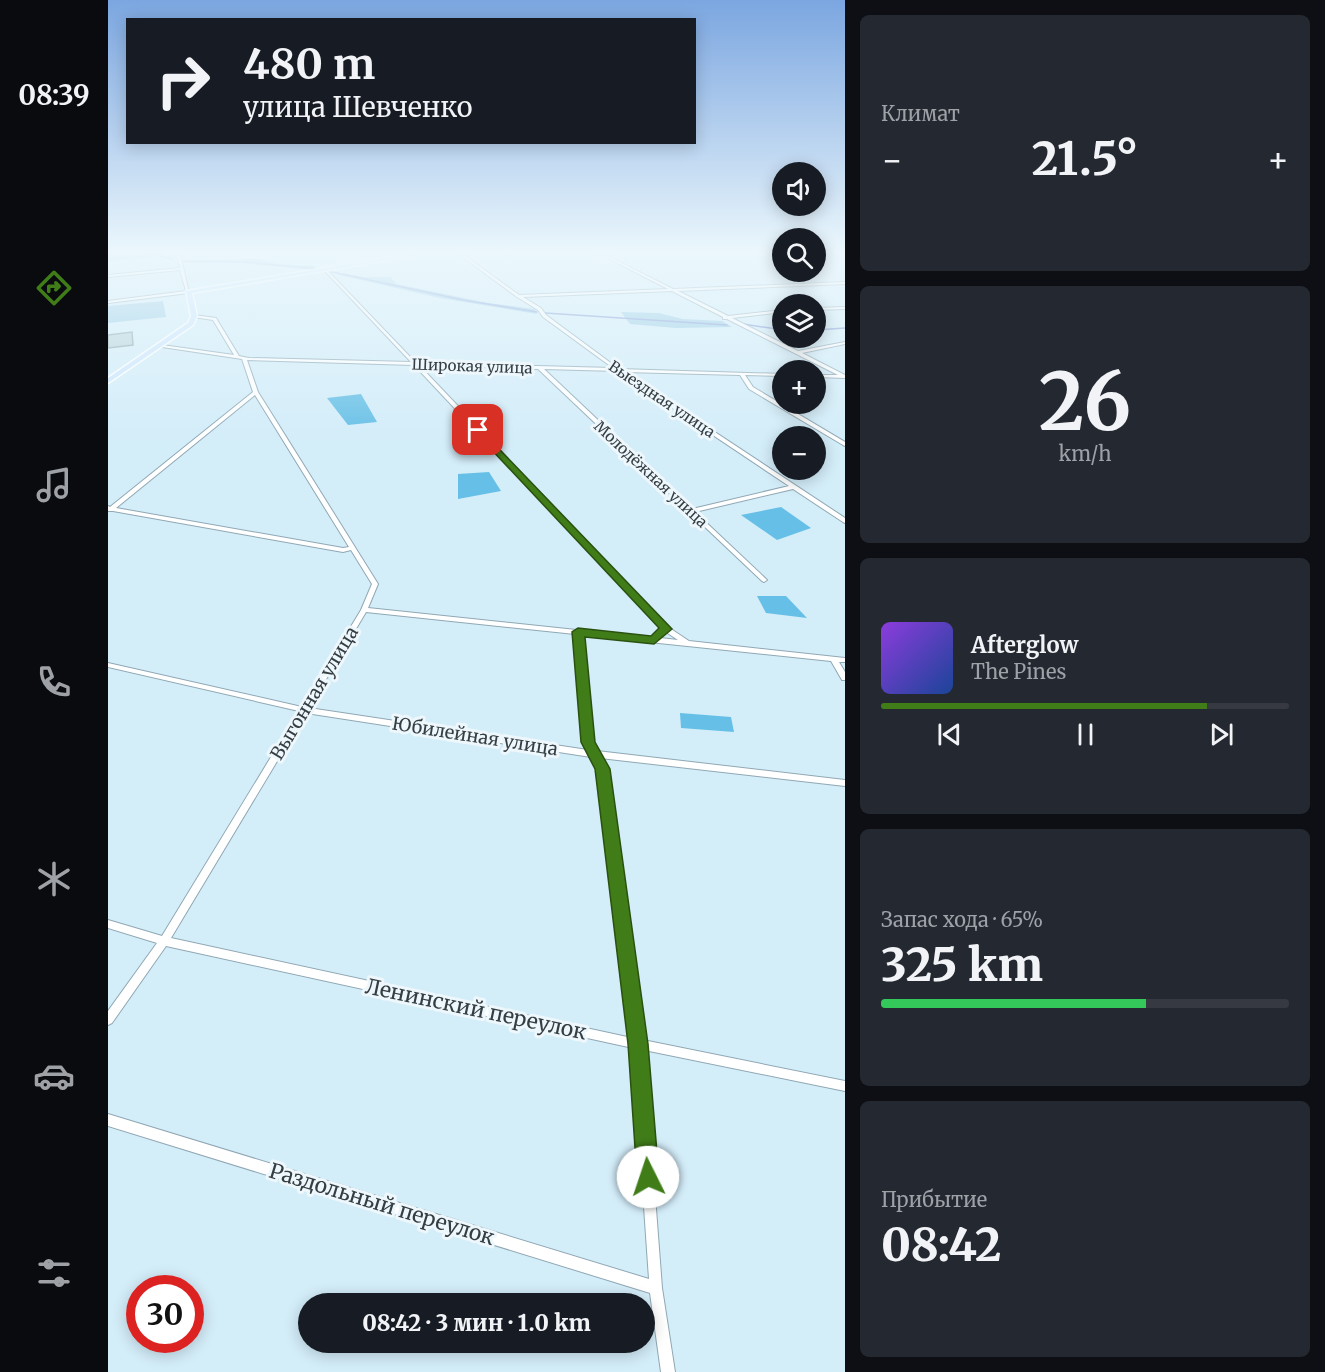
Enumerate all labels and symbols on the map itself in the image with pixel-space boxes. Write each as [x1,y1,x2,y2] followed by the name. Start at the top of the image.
[411,354,533,378] street label: Широкая улица
[605,356,719,442] street label: Выездная улица
[452,404,503,455] pin
[590,417,712,531] street label: Молодёжная улица
[265,622,363,764] street label: Выгонная улица
[390,712,560,761] street label: Юбилейная улица
[363,972,589,1046] street label: Ленинский переулок
[616,1145,680,1209] position arrow
[266,1157,498,1251] street label: Раздольный переулок
[126,1275,204,1353] speed limit sign: 30

